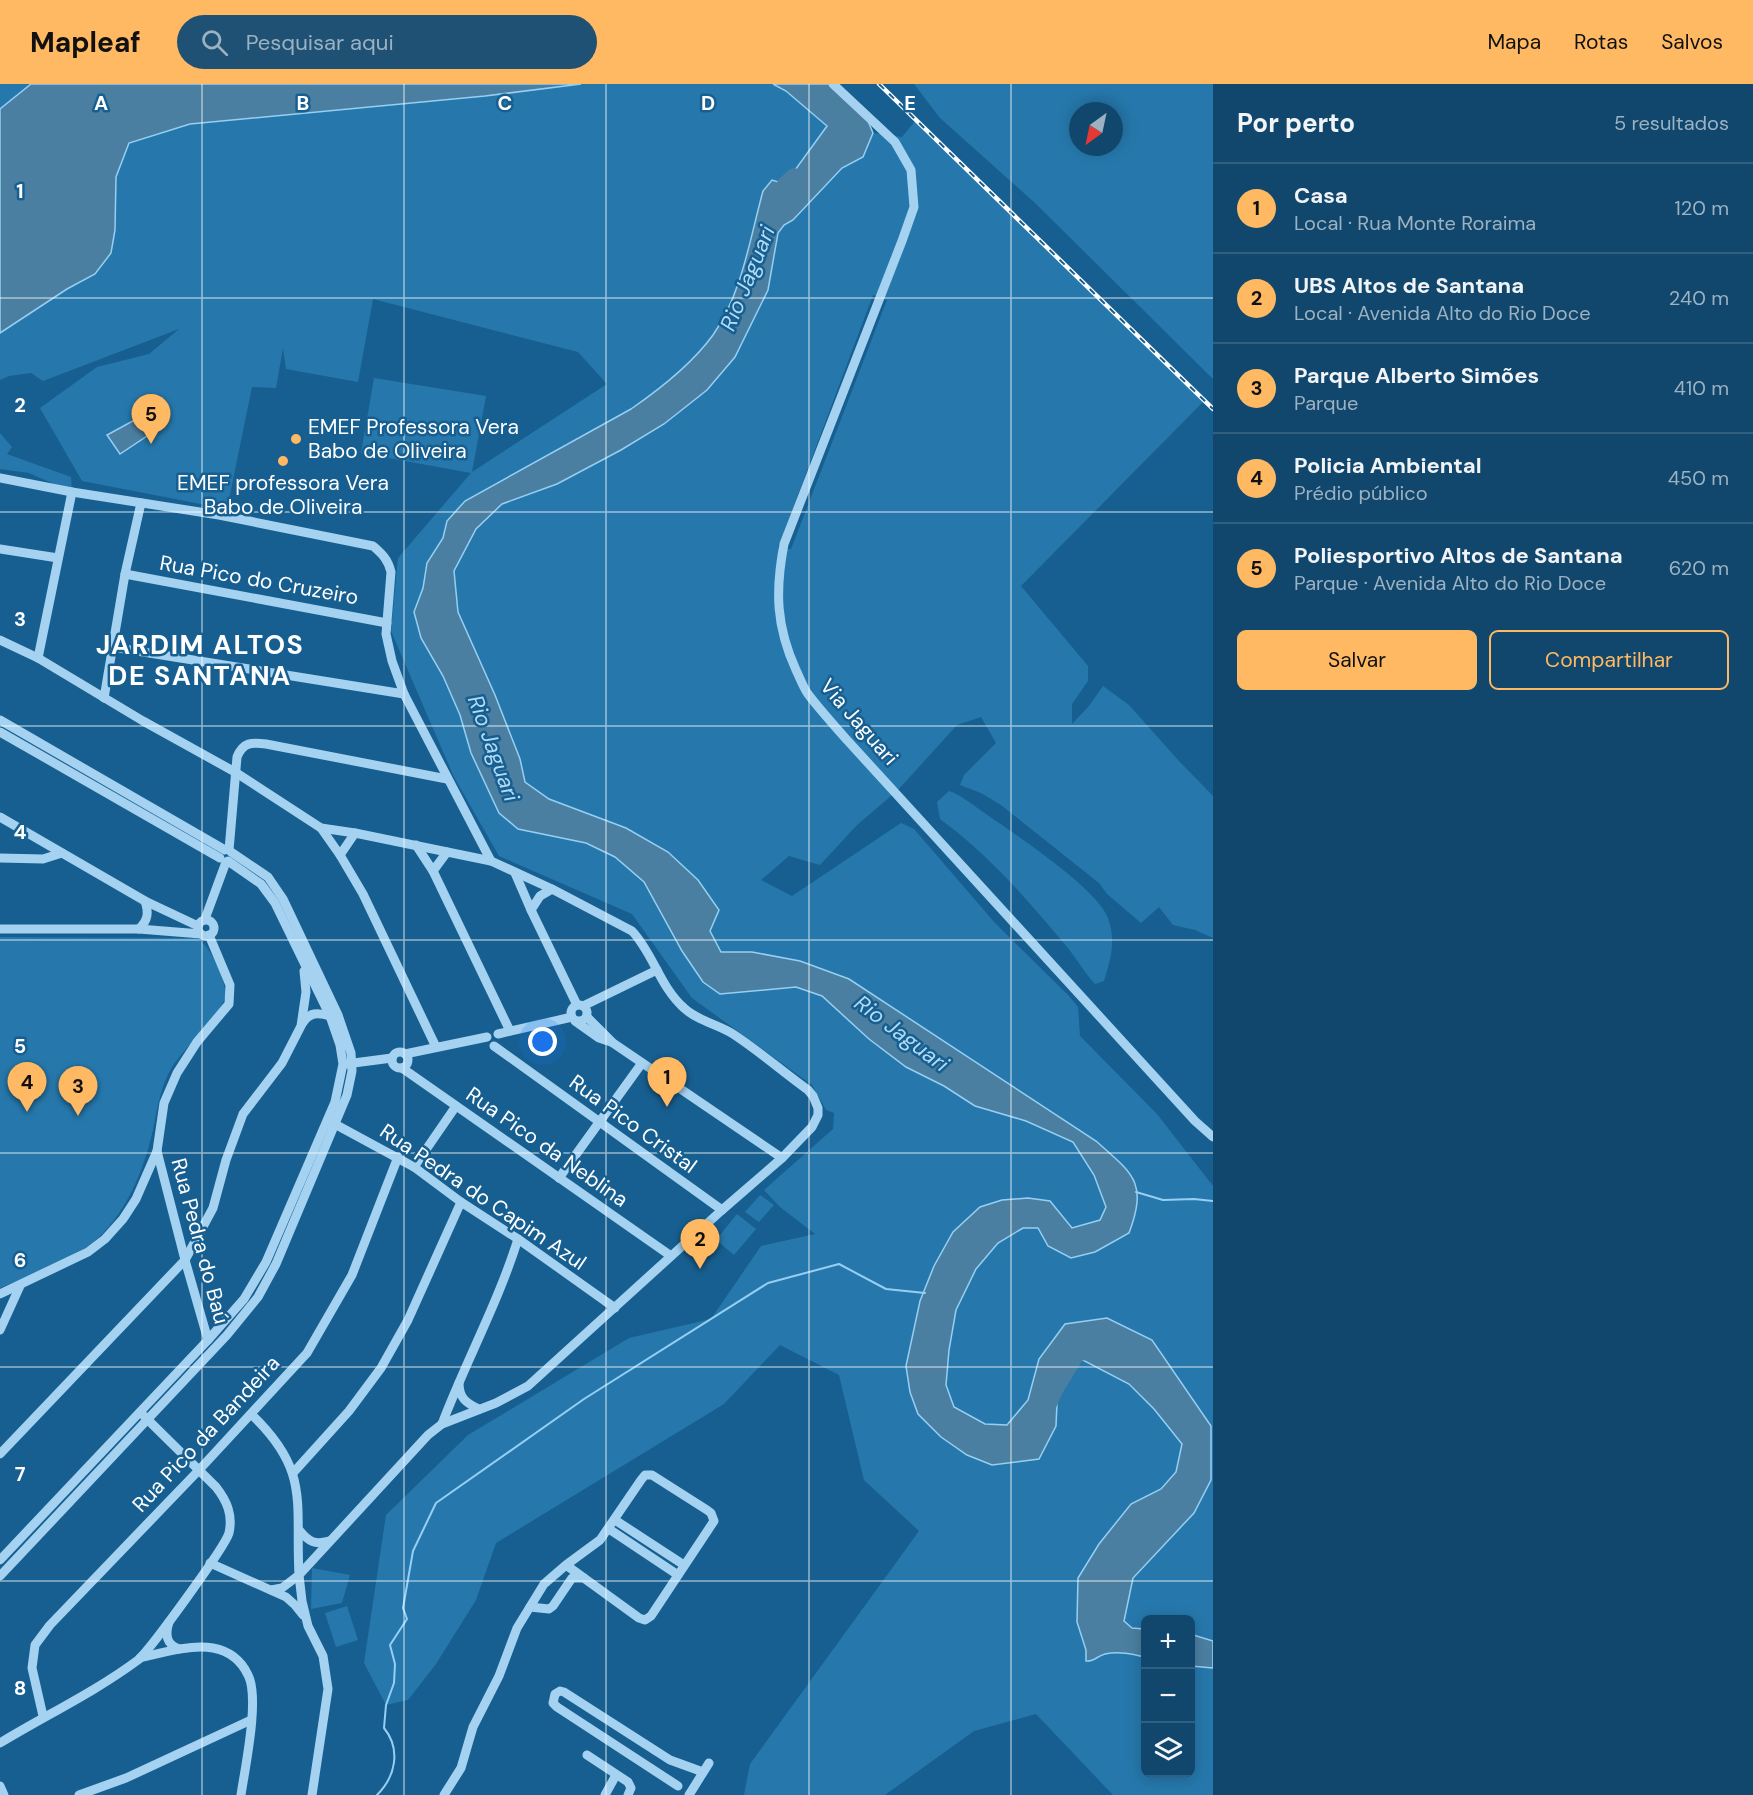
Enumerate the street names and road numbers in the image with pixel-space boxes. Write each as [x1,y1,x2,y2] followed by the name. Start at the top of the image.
[157,549,361,611] street label: Rua Pico do Cruzeiro
[814,673,904,771] street label: Via Jaguari
[564,1068,702,1180] street label: Rua Pico Cristal
[460,1081,634,1213] street label: Rua Pico da Neblina
[374,1117,592,1277] street label: Rua Pedra do Capim Azul
[164,1155,236,1327] street label: Rua Pedra do Baú
[126,1350,286,1518] street label: Rua Pico da Bandeira

